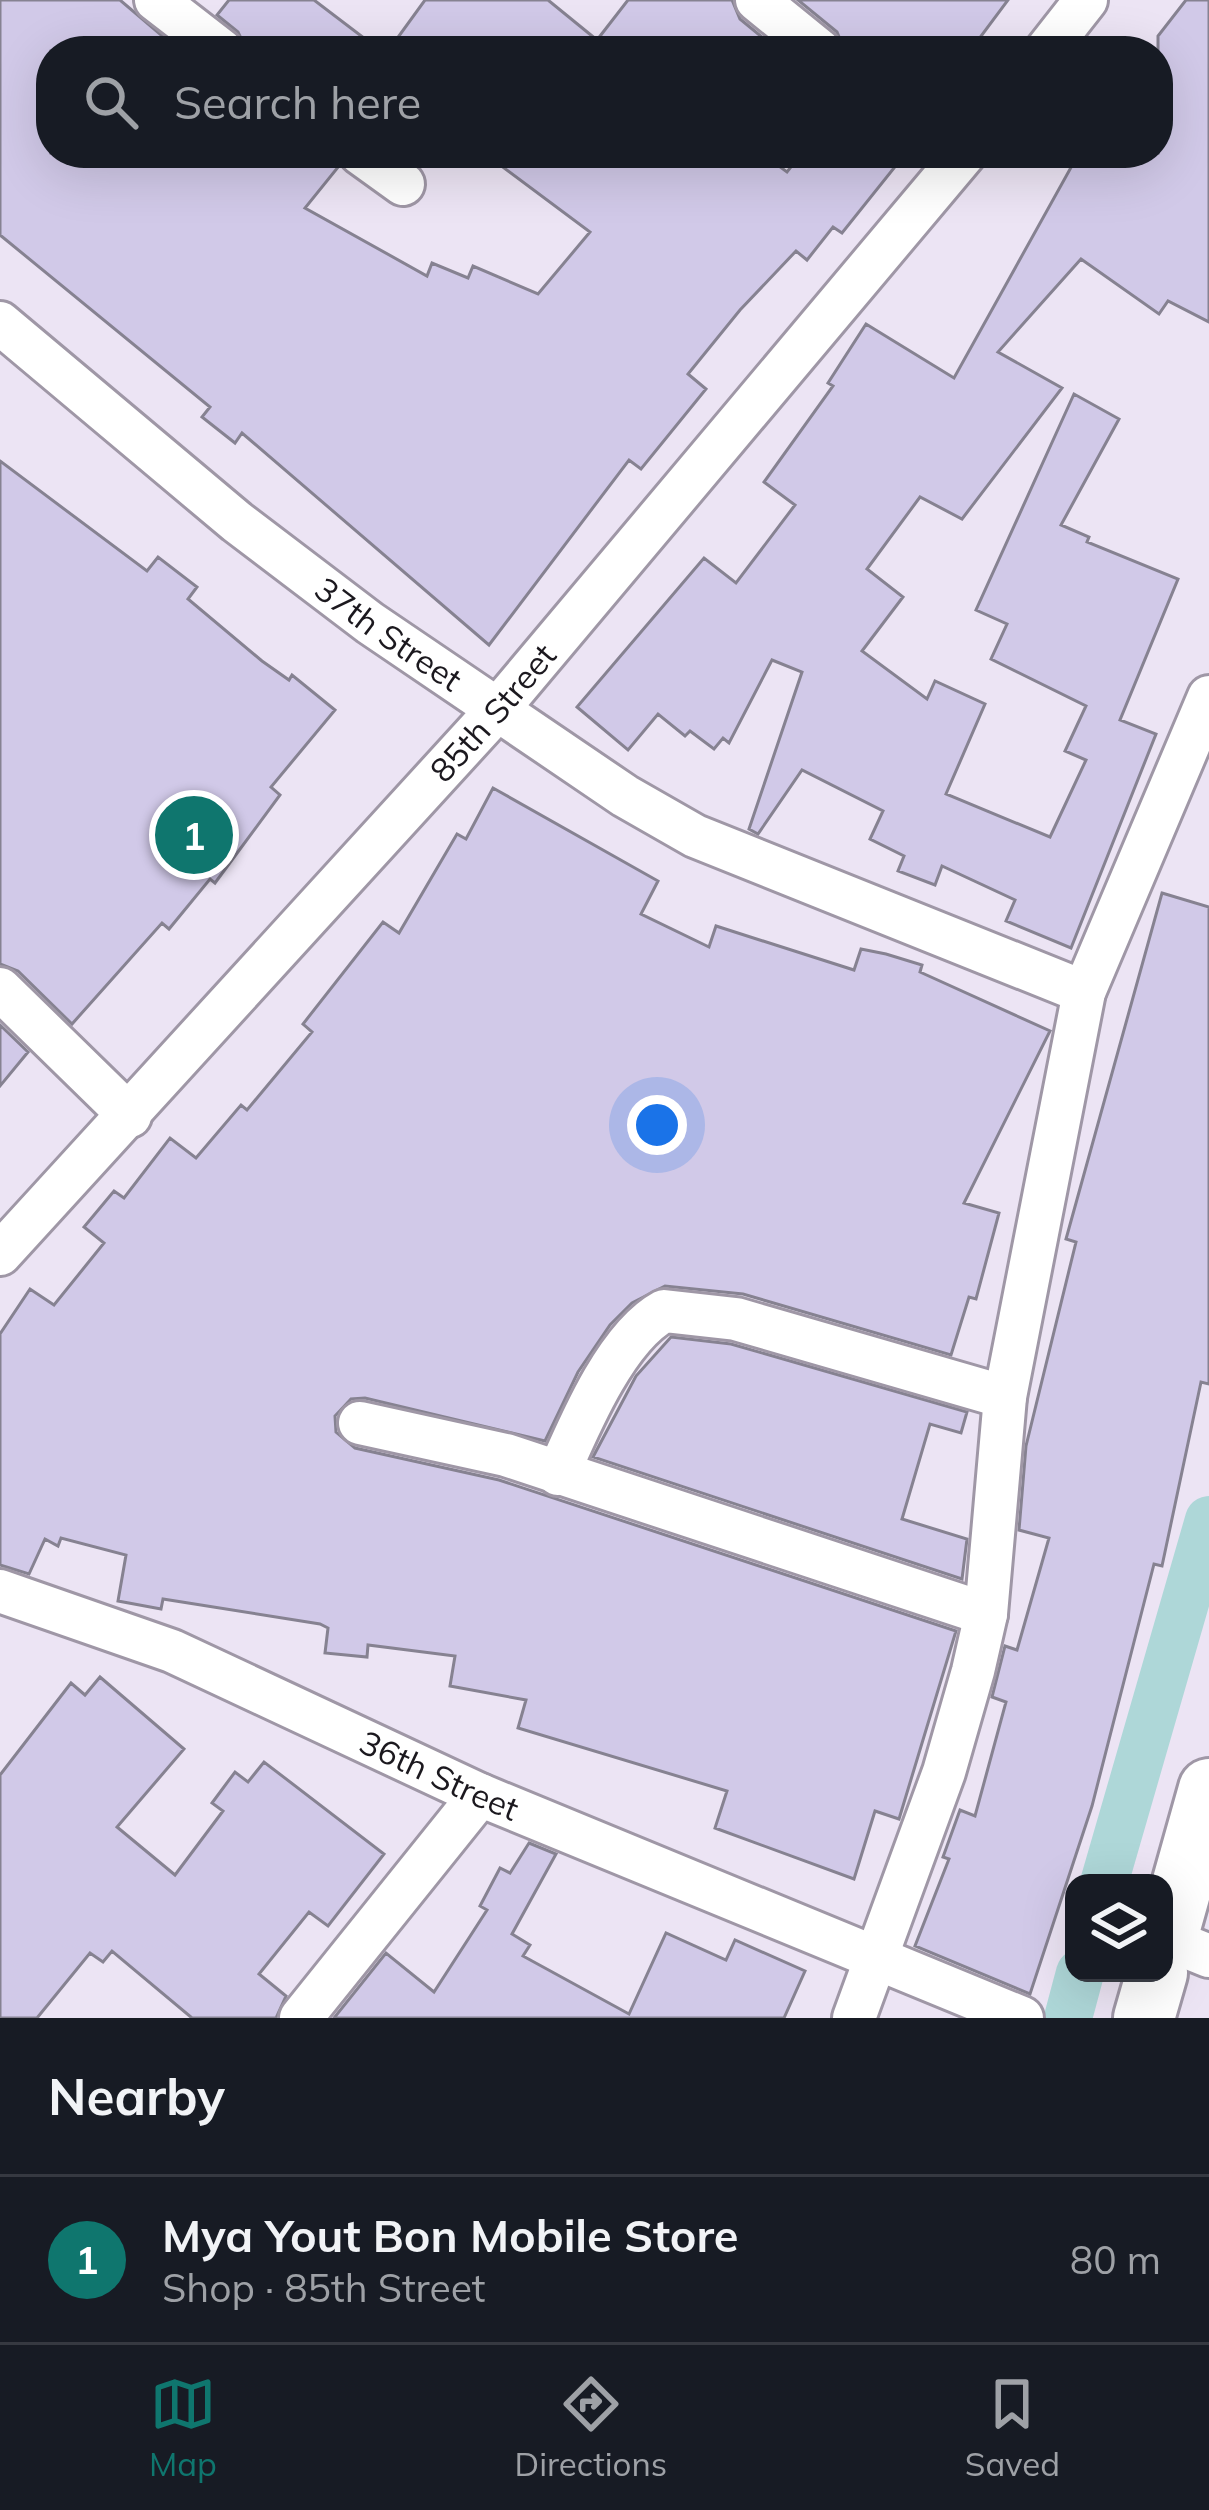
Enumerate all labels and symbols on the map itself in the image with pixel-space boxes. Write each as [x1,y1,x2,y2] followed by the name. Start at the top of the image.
[307,568,470,699] street label: 37th Street
[421,635,564,790] street label: 85th Street
[155,790,233,880] pin: 1
[627,1095,687,1155] your location
[353,1721,525,1829] street label: 36th Street

